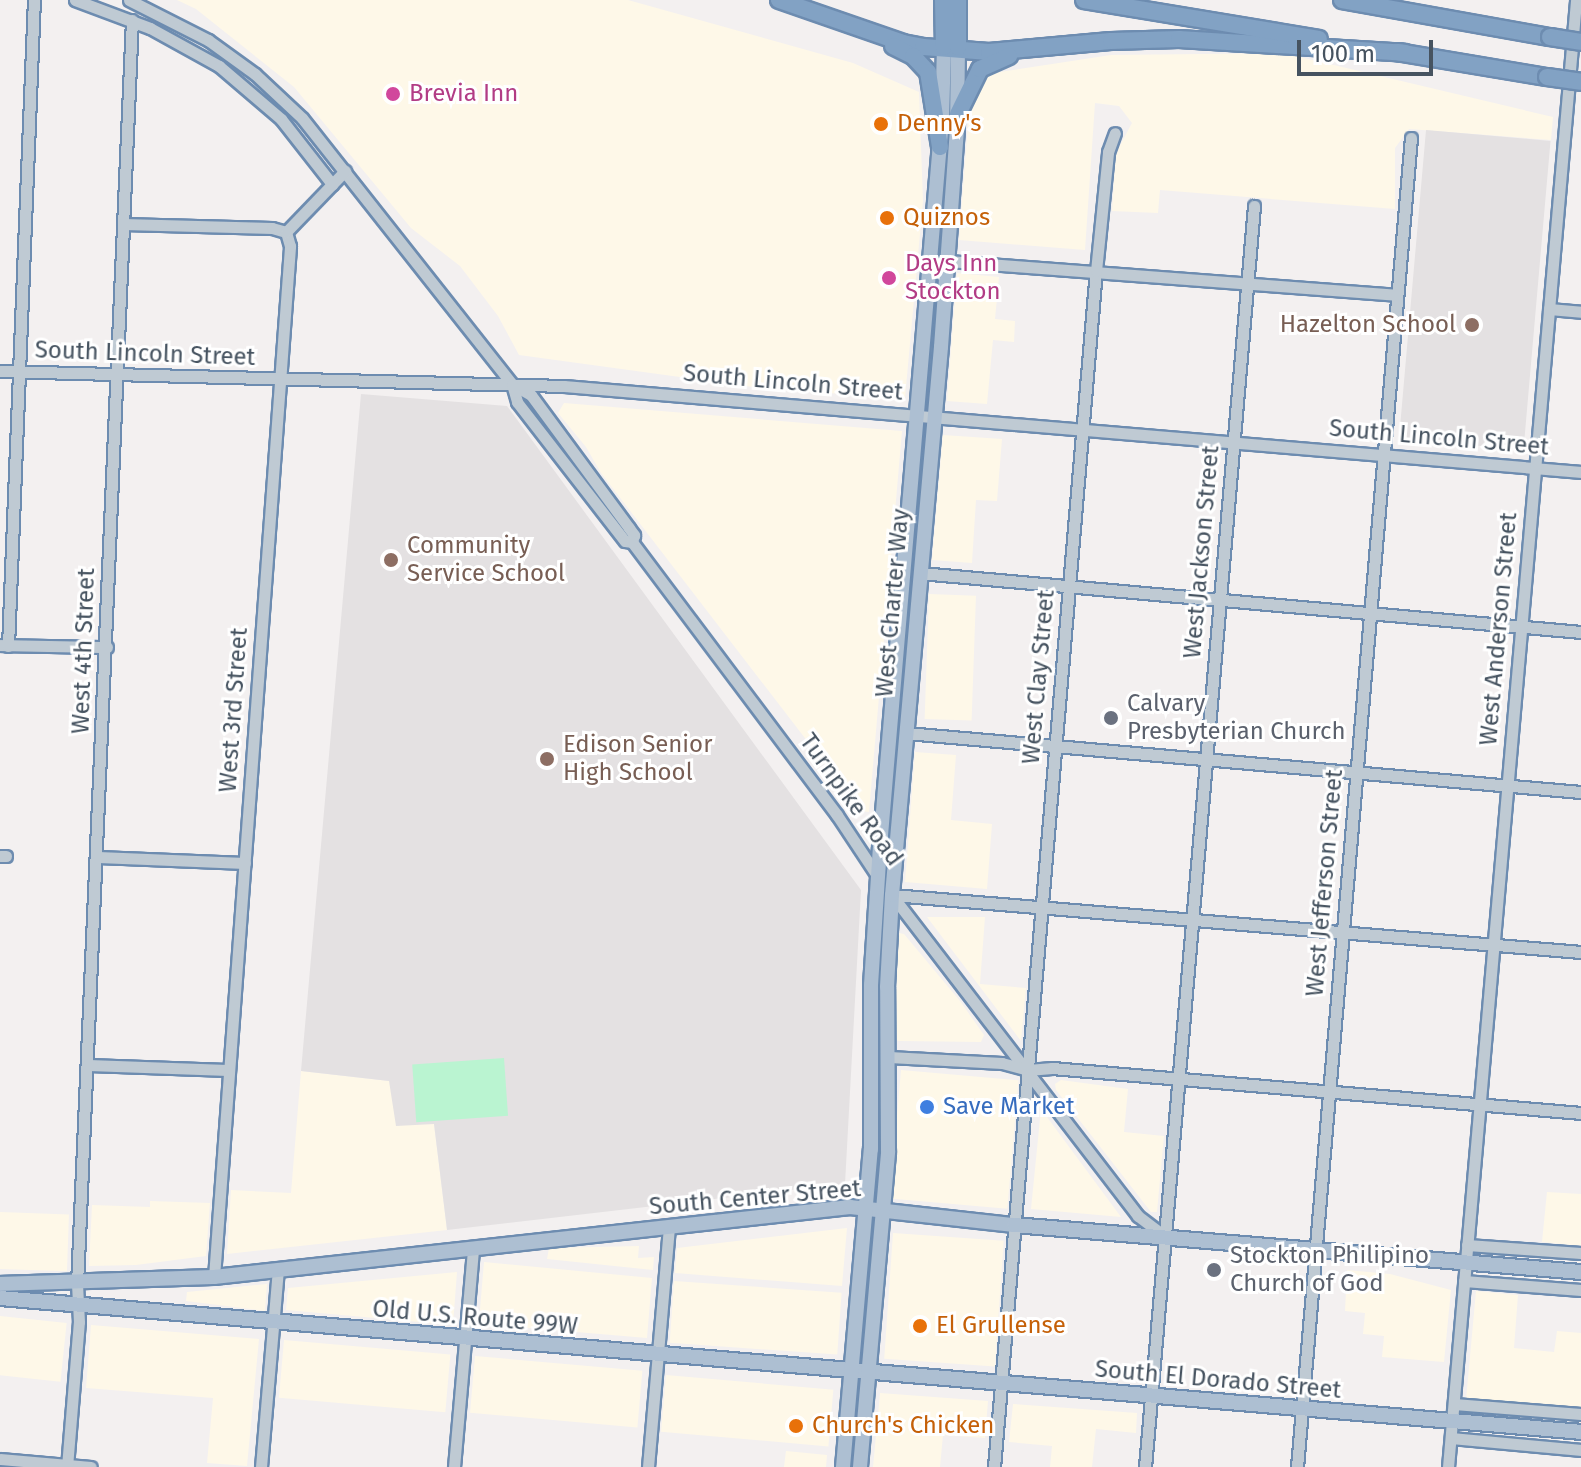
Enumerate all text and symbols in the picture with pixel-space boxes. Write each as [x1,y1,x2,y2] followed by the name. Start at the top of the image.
[1301,24,1437,74] scale bar
[1311,40,1375,68] text: 100 m
[409,80,518,108] place label: Brevia Inn
[384,85,402,103] marker: Brevia Inn
[897,110,982,138] place label: Denny's
[872,115,890,133] marker: Denny's
[903,204,990,232] place label: Quiznos
[878,209,896,227] marker: Quiznos
[905,250,1001,306] place label: Days Inn Stockton
[880,269,898,287] marker: Days Inn Stockton
[1280,311,1456,339] place label: Hazelton School
[1463,316,1481,334] marker: Hazelton School
[34,336,256,372] street label: South Lincoln Street
[682,359,904,407] street label: South Lincoln Street
[1328,414,1550,462] street label: South Lincoln Street
[1178,444,1226,660] street label: West Jackson Street
[870,508,916,698] street label: West Charter Way
[1474,511,1524,747] street label: West Anderson Street
[407,532,565,588] place label: Community Service School
[382,551,400,569] marker: Community Service School
[67,568,101,734] street label: West 4th Street
[1017,589,1061,765] street label: West Clay Street
[214,627,254,793] street label: West 3rd Street
[1127,690,1345,746] place label: Calvary Presbyterian Church
[1102,709,1120,727] marker: Calvary Presbyterian Church
[793,728,909,872] street label: Turnpike Road
[563,731,712,787] place label: Edison Senior High School
[538,750,556,768] marker: Edison Senior High School
[1301,768,1349,998] street label: West Jefferson Street
[943,1093,1075,1121] place label: Save Market
[918,1098,936,1116] marker: Save Market
[648,1174,862,1222] street label: South Center Street
[1230,1242,1429,1298] place label: Stockton Philipino Church of God
[1205,1261,1223,1279] marker: Stockton Philipino Church of God
[371,1295,579,1341] street label: Old U.S. Route 99W
[936,1312,1066,1340] place label: El Grullense
[911,1317,929,1335] marker: El Grullense
[1094,1355,1342,1405] street label: South El Dorado Street
[812,1412,994,1440] place label: Church's Chicken
[787,1417,805,1435] marker: Church's Chicken

